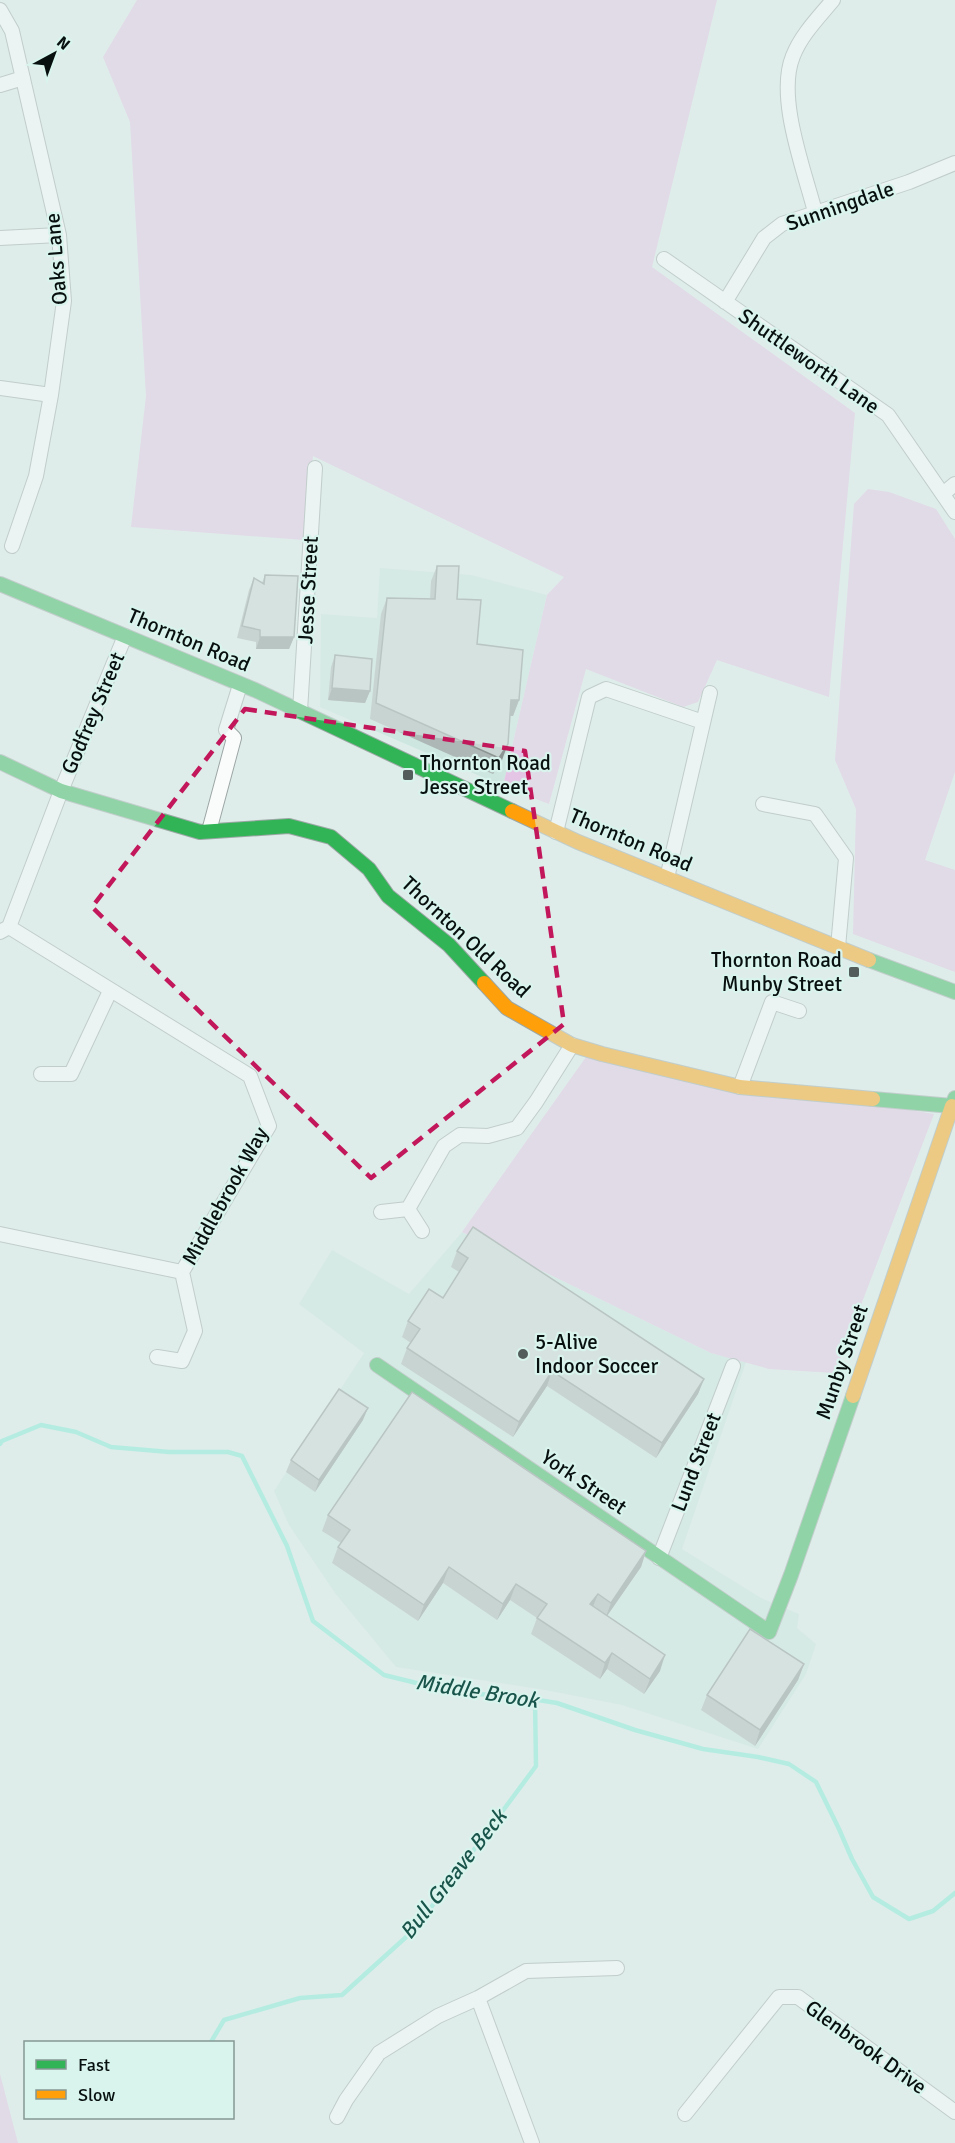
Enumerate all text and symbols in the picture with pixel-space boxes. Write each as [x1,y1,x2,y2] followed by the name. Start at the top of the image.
[24,24,84,84] north arrow
[52,32,74,55] text: N
[783,175,897,237] street label: Sunningdale
[39,212,73,306] street label: Oaks Lane
[733,303,885,419] street label: Shuttleworth Lane
[292,535,324,645] street label: Jesse Street
[124,602,254,678] street label: Thornton Road
[56,648,130,778] street label: Godfrey Street
[420,750,551,800] place label: Thornton Road Jesse Street
[401,768,415,782] marker: Thornton Road Jesse Street
[566,802,696,878] street label: Thornton Road
[396,871,536,1003] street label: Thornton Old Road
[711,947,842,997] place label: Thornton Road Munby Street
[847,965,861,979] marker: Thornton Road Munby Street
[176,1122,274,1270] street label: Middlebrook Way
[810,1301,874,1423] street label: Munby Street
[535,1329,659,1379] place label: 5-Alive Indoor Soccer
[516,1347,530,1361] marker: 5-Alive Indoor Soccer
[665,1409,727,1515] street label: Lund Street
[536,1444,632,1520] street label: York Street
[414,1668,542,1714] water label: Middle Brook
[394,1802,513,1944] water label: Bull Greave Beck
[800,1994,932,2100] street label: Glenbrook Drive
[24,2041,234,2119] legend
[78,2054,110,2076] text: Fast
[78,2084,115,2106] text: Slow

